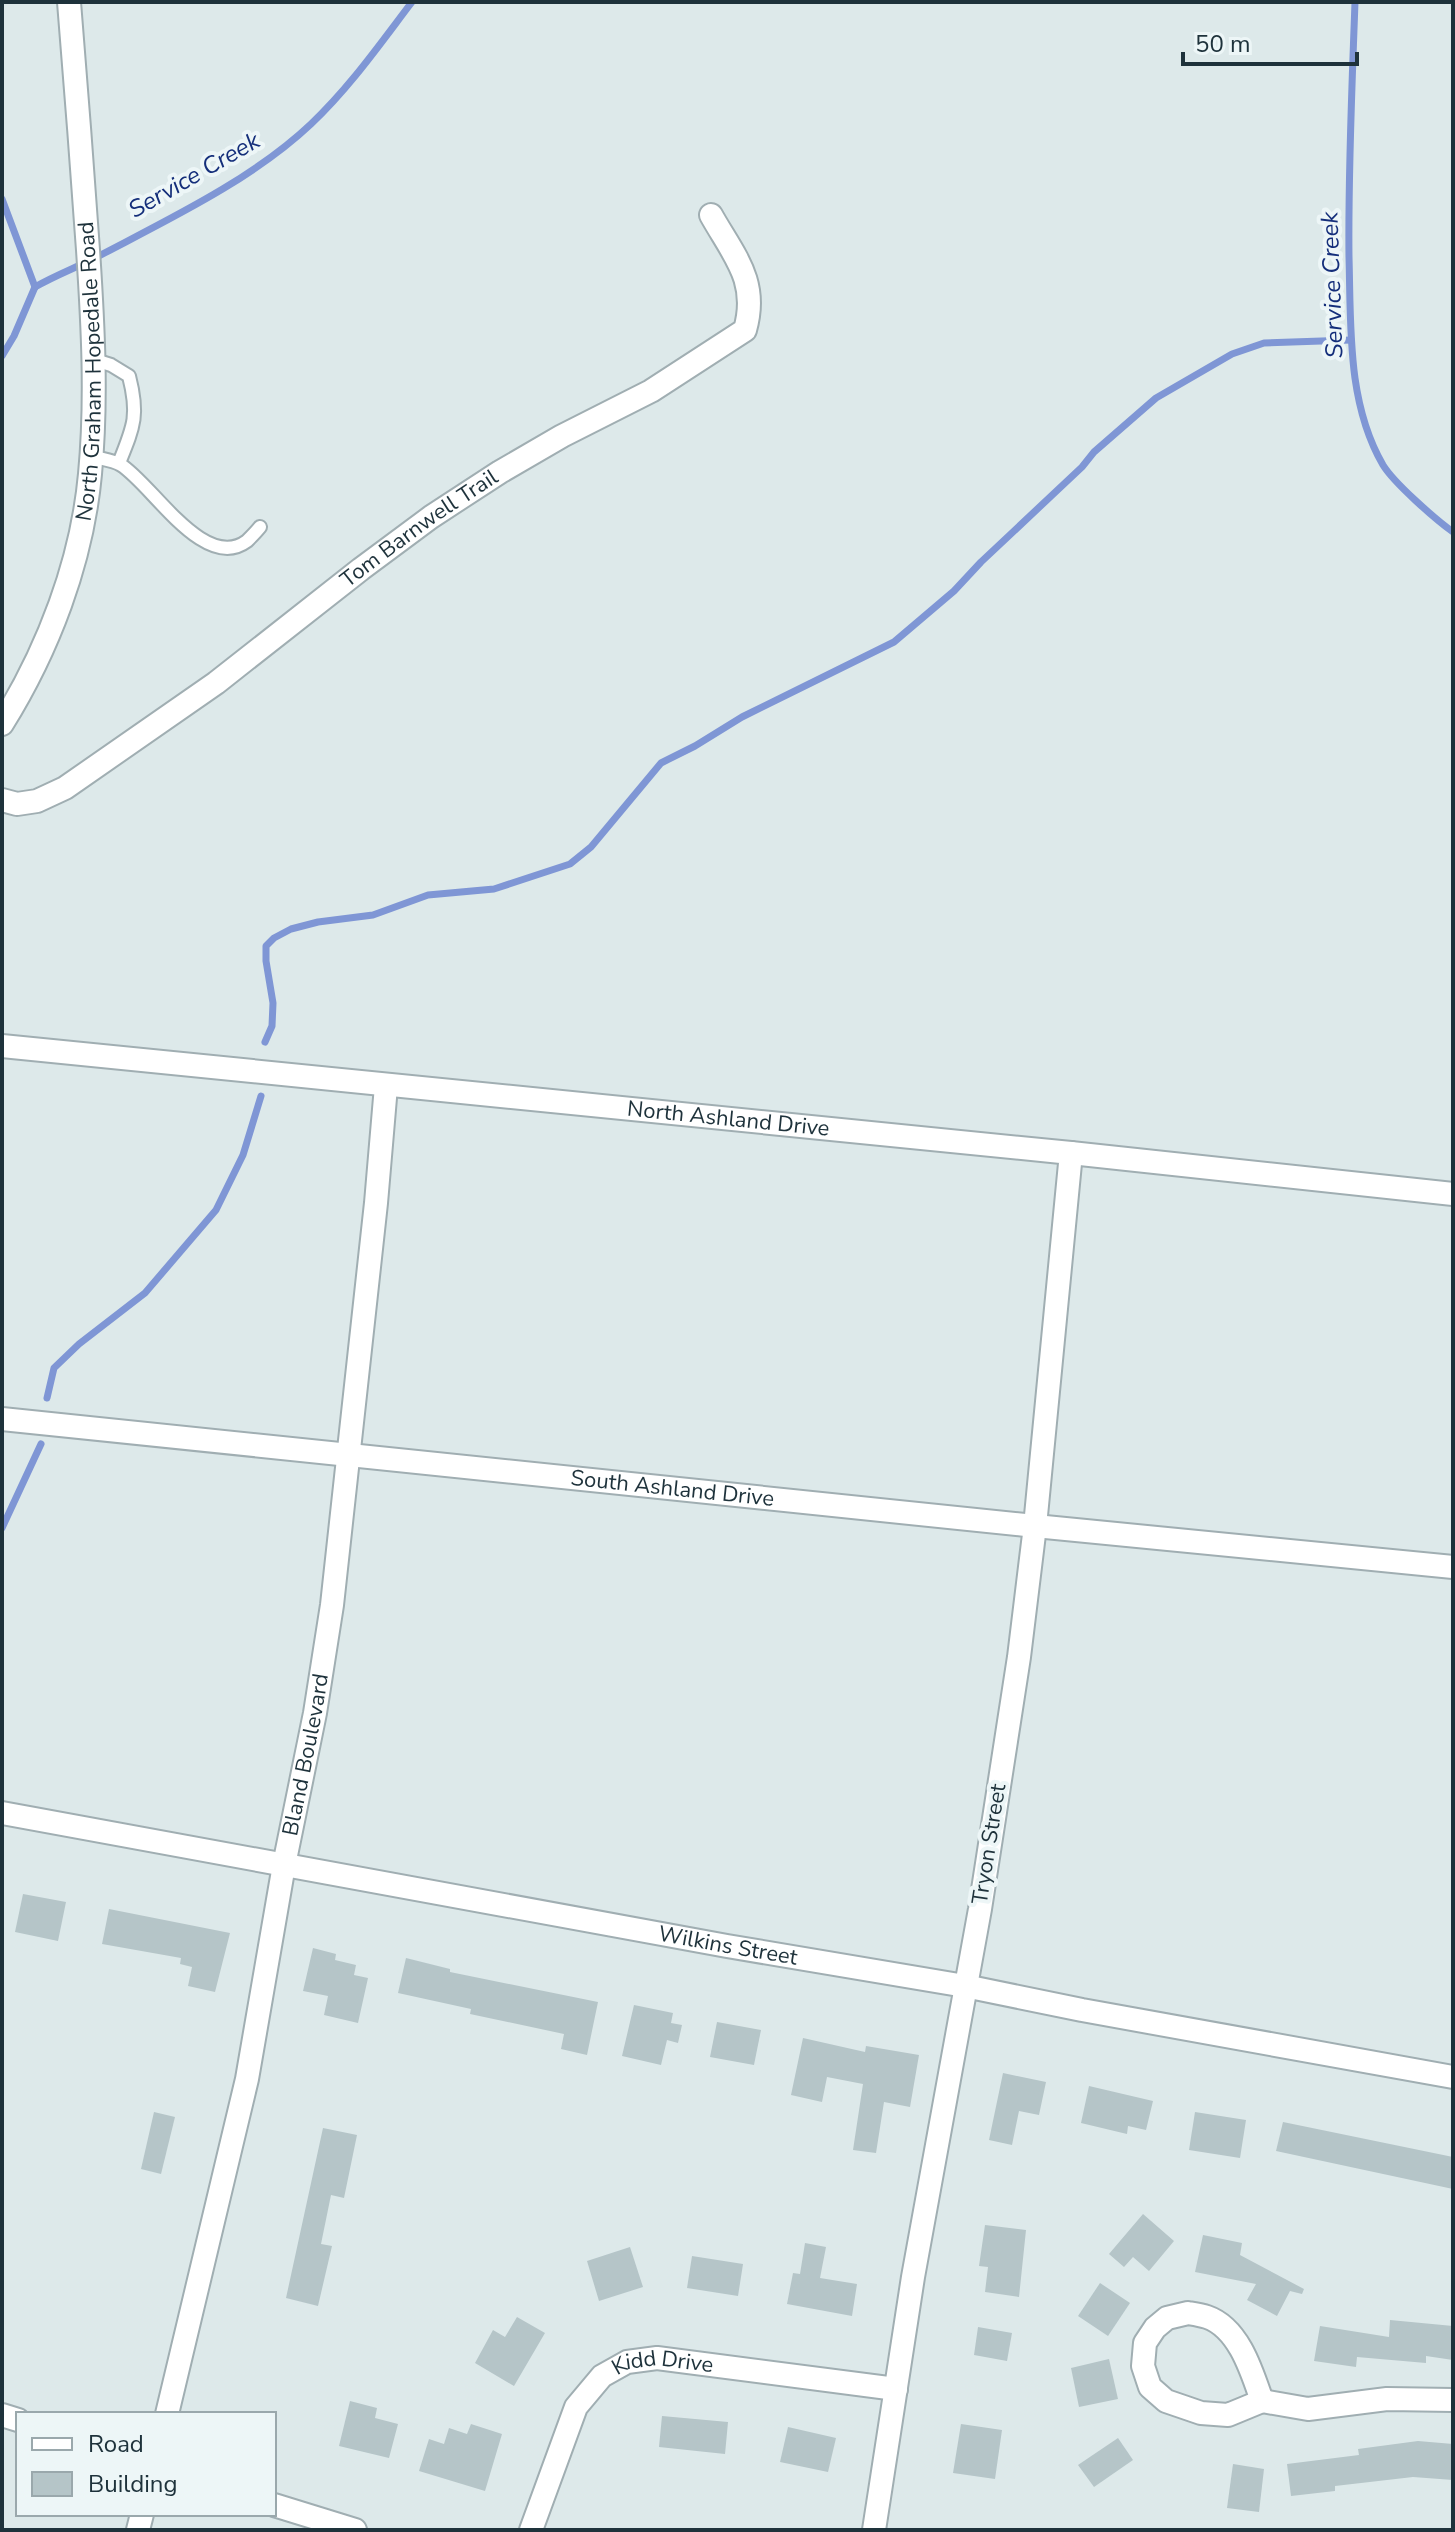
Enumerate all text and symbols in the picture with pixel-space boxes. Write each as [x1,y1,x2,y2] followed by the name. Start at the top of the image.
[1183,16,1357,66] scale bar
[1195,28,1251,60] text: 50 m
[122,124,266,226] water label: Service Creek
[1313,210,1351,359] water label: Service Creek
[69,221,109,523] street label: North Graham Hopedale Road
[334,462,504,595] street label: Tom Barnwell Trail
[626,1094,831,1144] street label: North Ashland Drive
[569,1463,776,1514] street label: South Ashland Drive
[275,1671,336,1839] street label: Bland Boulevard
[965,1781,1013,1906] street label: Tryon Street
[656,1919,800,1973] street label: Wilkins Street
[606,2343,715,2383] street label: Kidd Drive
[16,2412,276,2516] legend
[88,2428,144,2460] text: Road
[88,2468,178,2500] text: Building

